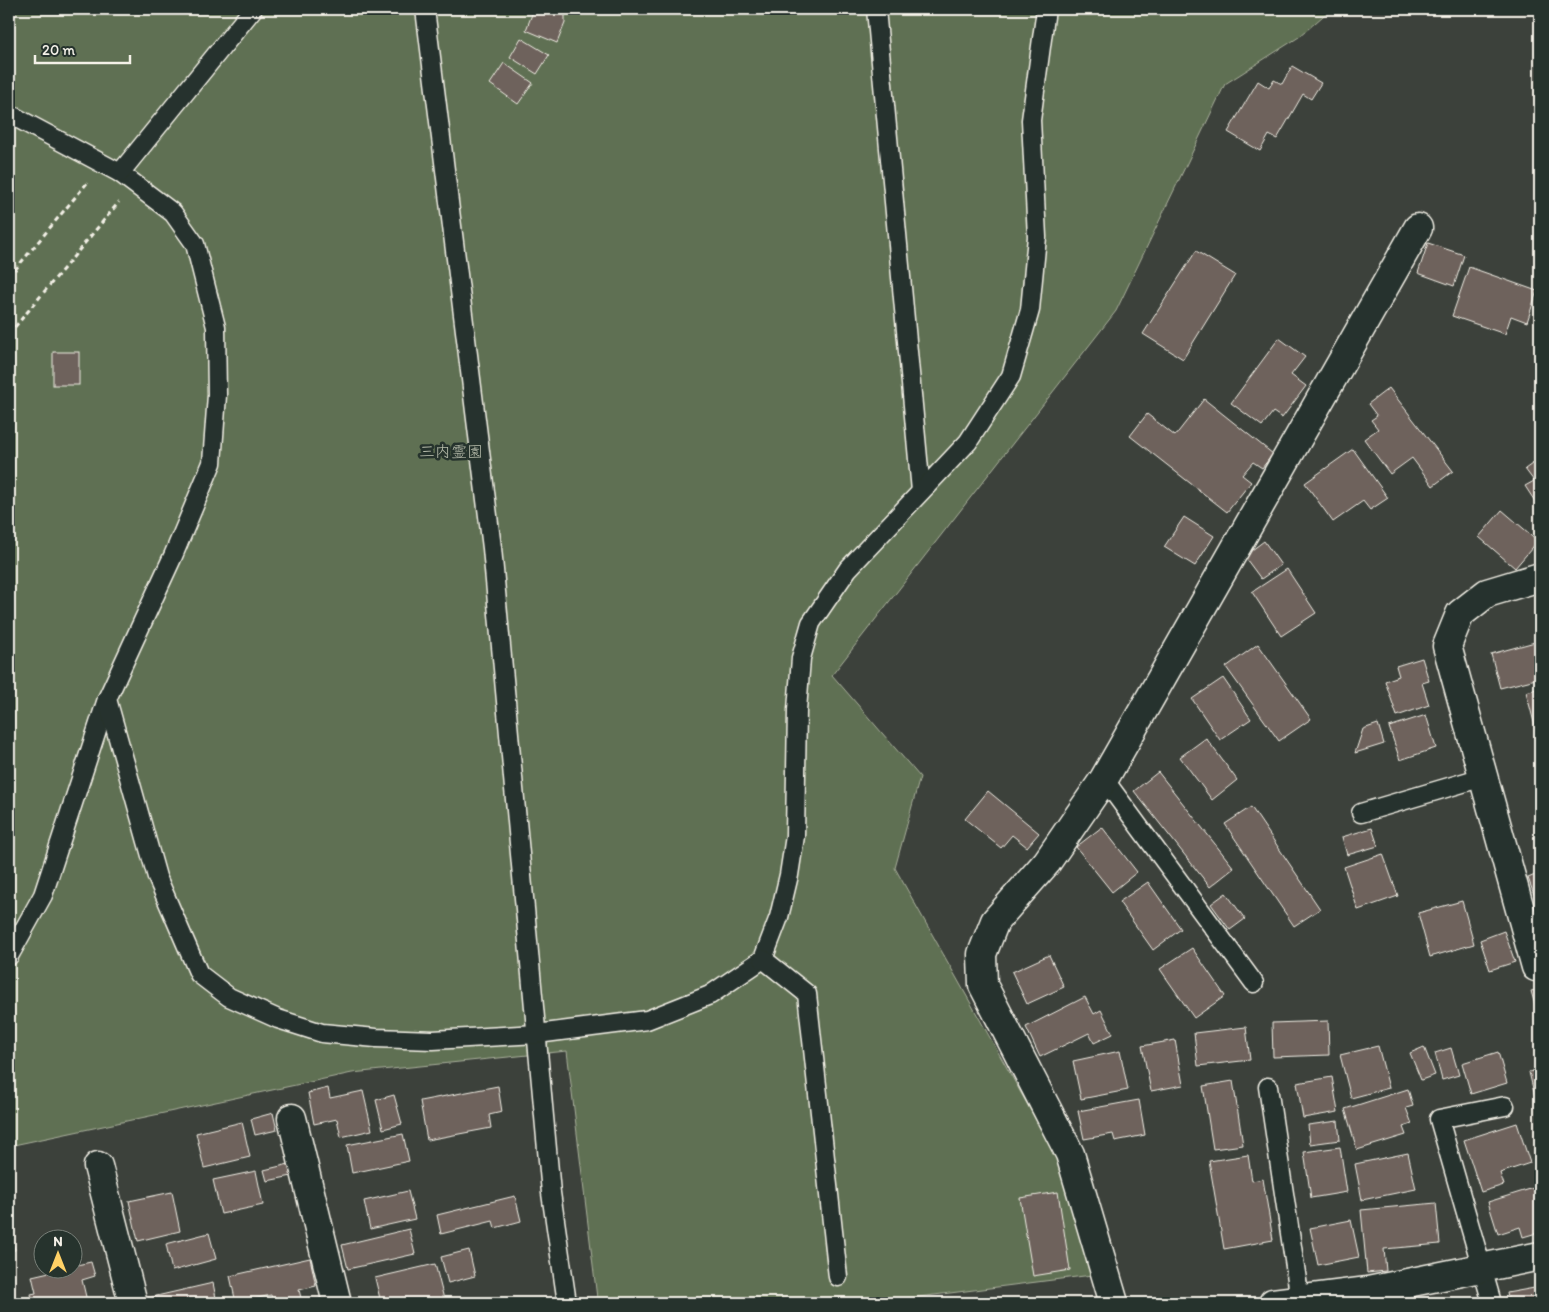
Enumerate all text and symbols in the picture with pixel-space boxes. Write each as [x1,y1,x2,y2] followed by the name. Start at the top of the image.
[35,32,130,64] scale bar
[42,41,76,59] text: 20 m
[419,442,483,461] park label: 三内霊園
[32,1230,82,1280] north arrow
[53,1233,63,1250] text: N

